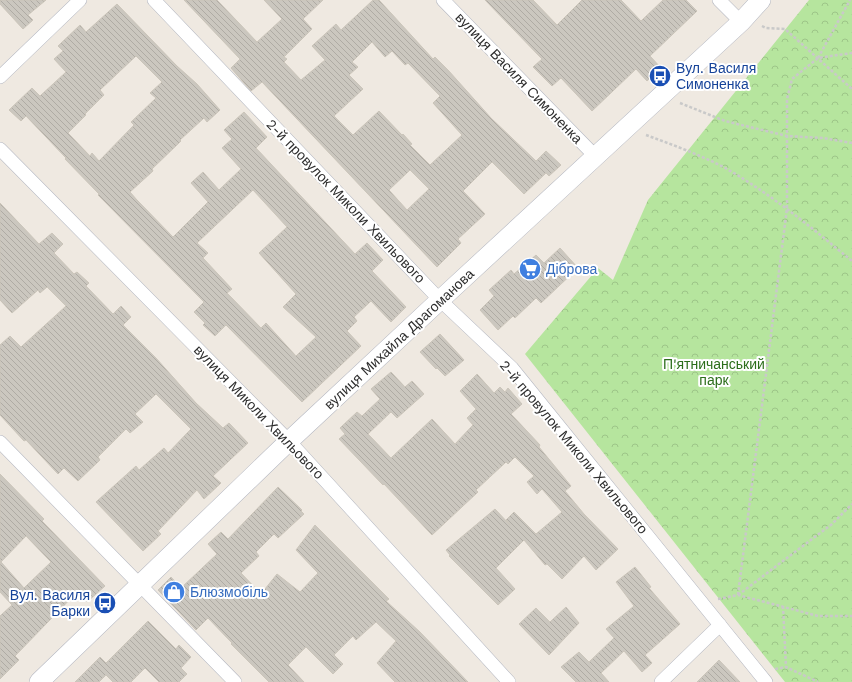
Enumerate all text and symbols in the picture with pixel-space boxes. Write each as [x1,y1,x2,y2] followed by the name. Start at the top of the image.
[452,9,586,147] street label: вулиця Василя Симоненка
[676,60,756,92] place label: Вул. Василя Симоненка
[647,63,673,89] bus stop icon: Вул. Василя Симоненка
[263,116,429,286] street label: 2-й провулок Миколи Хвильового
[517,256,543,282] supermarket icon: Діброва
[546,261,597,277] place label: Діброва
[321,265,477,413] street label: вулиця Михайла Драгоманова
[191,342,327,482] street label: вулиця Миколи Хвильового
[663,356,765,388] park label: П'ятничанський парк
[497,357,651,537] street label: 2-й провулок Миколи Хвильового
[161,579,187,605] shop icon: Блюзмобіль
[190,584,268,600] place label: Блюзмобіль
[10,587,90,619] place label: Вул. Василя Барки
[92,590,118,616] bus stop icon: Вул. Василя Барки

